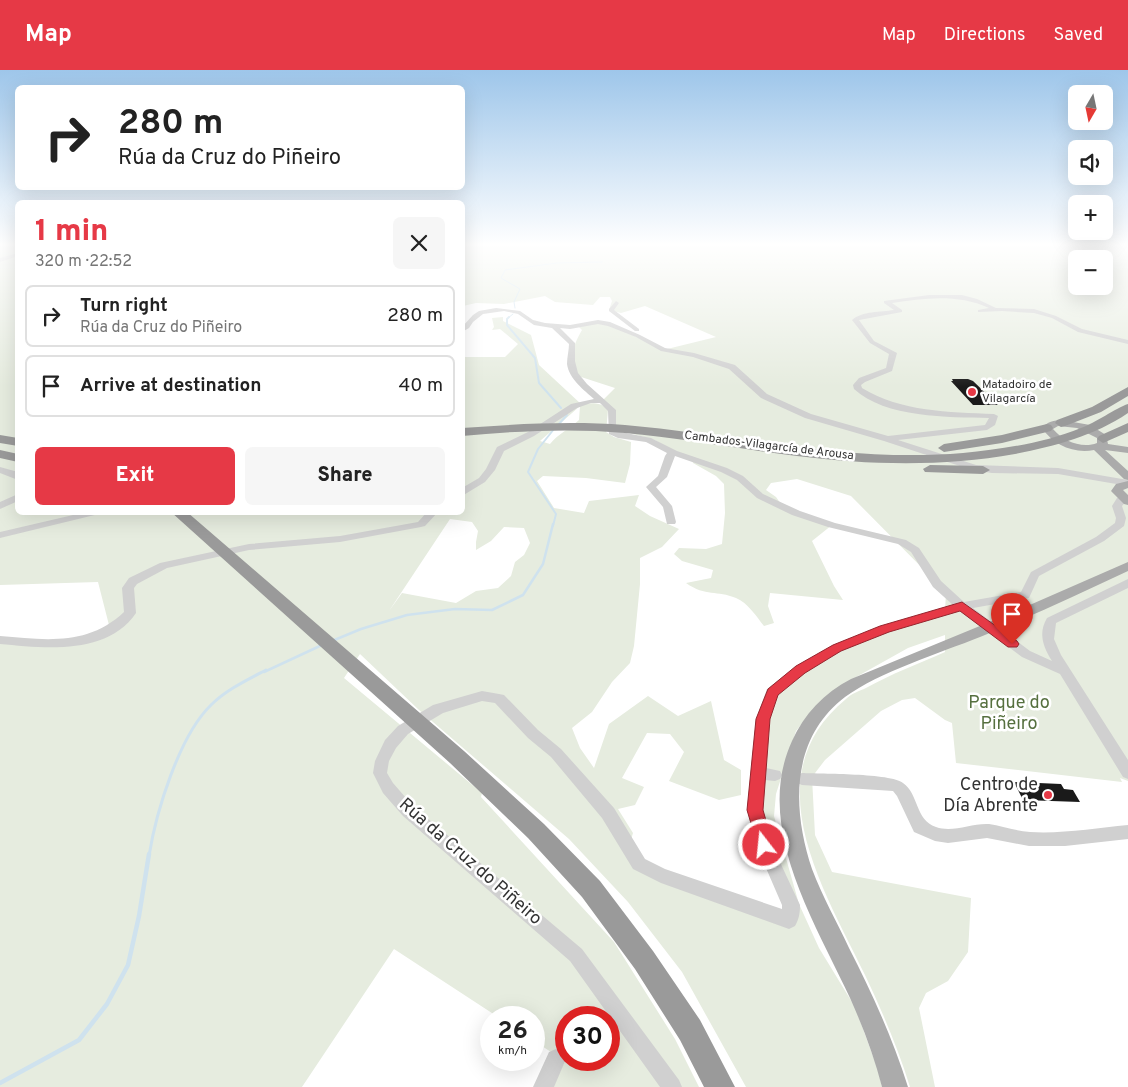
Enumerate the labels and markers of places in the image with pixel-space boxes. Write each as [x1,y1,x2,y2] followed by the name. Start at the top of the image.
[982,377,1052,407] place label: Matadoiro de Vilagarcía
[966,386,978,398] marker: Matadoiro de Vilagarcía
[991,593,1033,644] pin
[943,774,1038,818] place label: Centro de Día Abrente
[1042,789,1054,801] marker: Centro de Día Abrente

